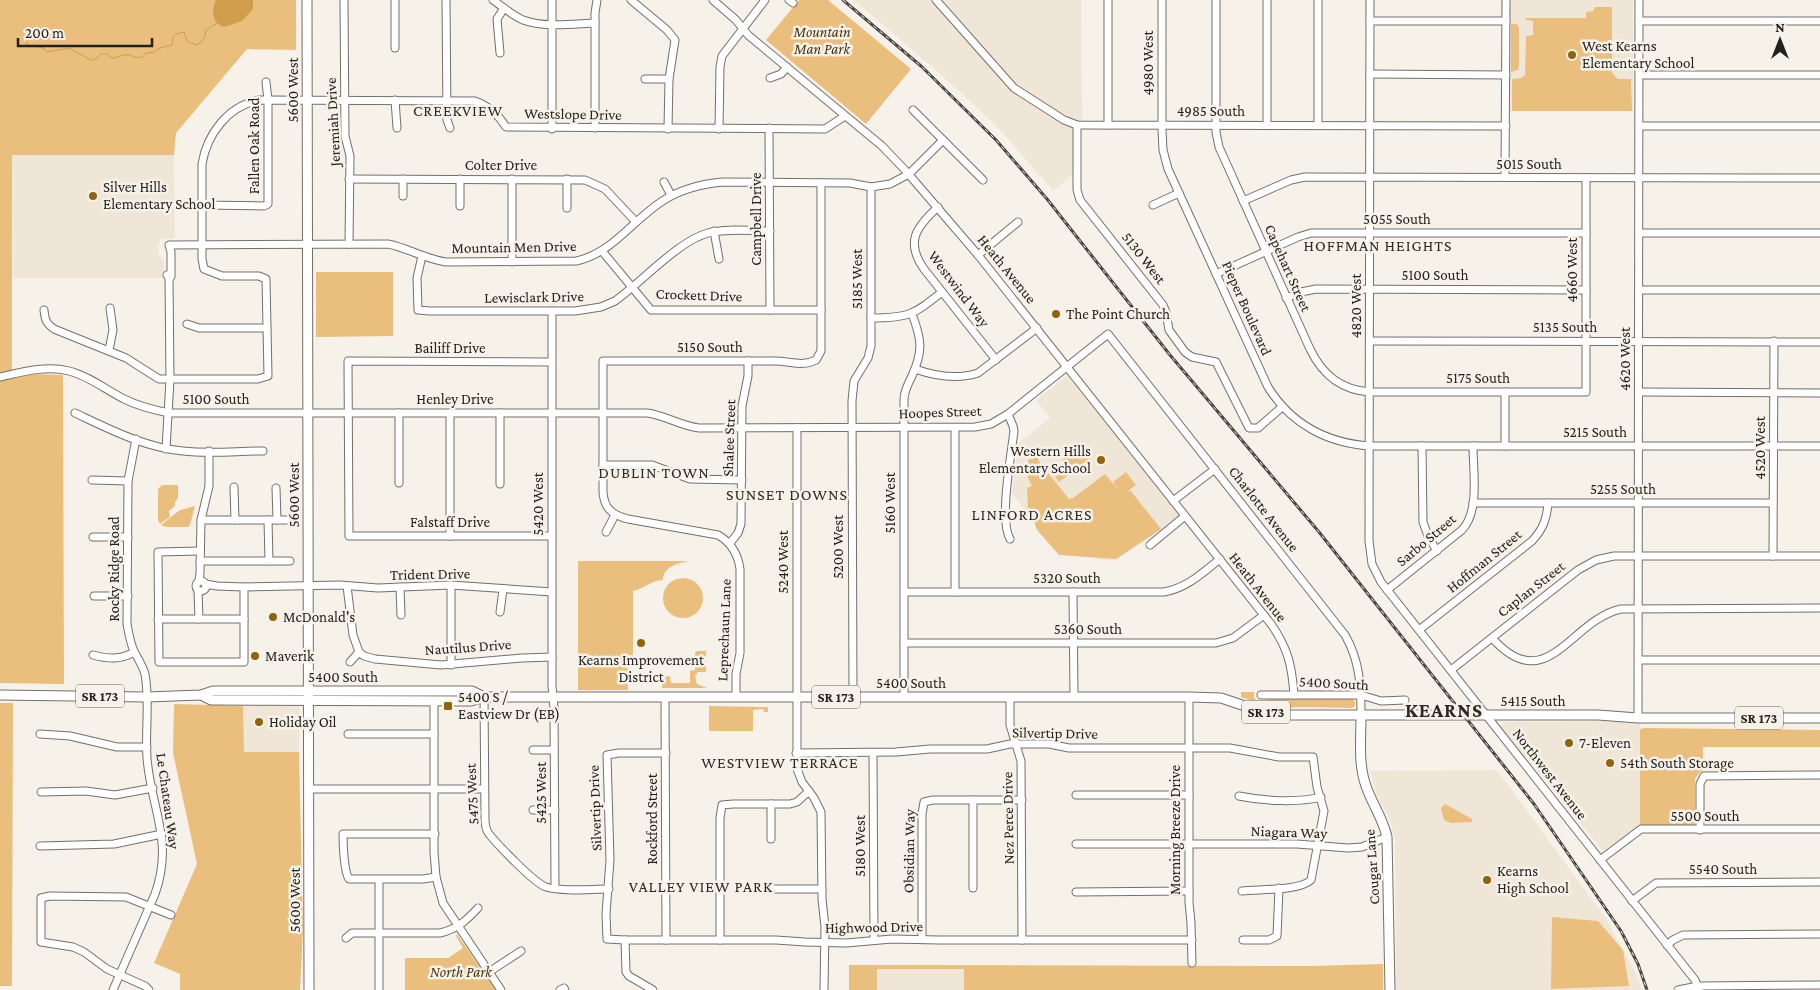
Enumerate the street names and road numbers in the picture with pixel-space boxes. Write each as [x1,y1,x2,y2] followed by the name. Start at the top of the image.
[1140,29,1156,96] street label: 4980 West
[285,56,301,123] street label: 5600 West
[323,77,344,169] street label: Jeremiah Drive
[246,98,262,194] street label: Fallen Oak Road
[1177,103,1245,119] street label: 4985 South
[524,105,622,124] street label: Westslope Drive
[1496,156,1562,172] street label: 5015 South
[465,157,538,173] street label: Colter Drive
[748,172,765,266] street label: Campbell Drive
[1363,211,1431,227] street label: 5055 South
[1261,222,1315,315] street label: Capehart Street
[1119,229,1170,288] street label: 5130 West
[975,232,1040,307] street label: Heath Avenue
[1564,237,1580,302] street label: 4660 West
[451,238,577,256] street label: Mountain Men Drive
[849,248,865,309] street label: 5185 West
[924,248,993,331] street label: Westwind Way
[1218,258,1275,358] street label: Pieper Boulevard
[1401,267,1469,283] street label: 5100 South
[1348,273,1364,338] street label: 4820 West
[656,285,743,305] street label: Crockett Drive
[484,288,584,306] street label: Lewisclark Drive
[1533,319,1597,335] street label: 5135 South
[1617,326,1633,391] street label: 4620 West
[677,339,743,355] street label: 5150 South
[414,340,486,356] street label: Bailiff Drive
[1446,370,1510,386] street label: 5175 South
[182,391,250,407] street label: 5100 South
[416,391,494,408] street label: Henley Drive
[720,398,738,477] street label: Shalee Street
[898,403,983,422] street label: Hoopes Street
[1752,415,1768,480] street label: 4520 West
[1563,424,1627,440] street label: 5215 South
[286,461,302,528] street label: 5600 West
[1226,463,1303,555] street label: Charlotte Avenue
[530,471,546,536] street label: 5420 West
[882,471,898,534] street label: 5160 West
[1590,481,1656,497] street label: 5255 South
[1393,510,1460,569] street label: Sarbo Street
[410,514,490,530] street label: Falstaff Drive
[830,514,846,579] street label: 5200 West
[106,516,123,622] street label: Rocky Ridge Road
[1444,525,1525,596] street label: Hoffman Street
[775,529,791,594] street label: 5240 West
[1226,549,1290,625] street label: Heath Avenue
[1494,557,1569,621] street label: Caplan Street
[390,565,471,583] street label: Trident Drive
[1033,570,1101,586] street label: 5320 South
[714,578,735,682] street label: Leprechaun Lane
[1054,621,1122,637] street label: 5360 South
[424,636,512,658] street label: Nautilus Drive
[308,669,378,685] street label: 5400 South
[1299,673,1369,693] street label: 5400 South
[876,675,946,691] street label: 5400 South
[76,684,124,708] road number: SR 173
[812,686,860,709] road number: SR 173
[1500,693,1566,709] street label: 5415 South
[1242,700,1290,724] road number: SR 173
[1735,706,1783,730] road number: SR 173
[1012,724,1098,743] street label: Silvertip Drive
[1510,725,1591,823] street label: Northwest Avenue
[152,752,183,850] street label: Le Chateau Way
[533,761,549,824] street label: 5425 West
[462,762,482,825] street label: 5475 West
[585,764,605,851] street label: Silvertip Drive
[1167,765,1184,895] street label: Morning Breeze Drive
[999,771,1017,864] street label: Nez Perce Drive
[644,772,660,865] street label: Rockford Street
[1670,808,1740,824] street label: 5500 South
[900,809,919,893] street label: Obsidian Way
[852,814,868,877] street label: 5180 West
[1250,823,1328,842] street label: Niagara Way
[1361,828,1384,905] street label: Cougar Lane
[1689,861,1757,877] street label: 5540 South
[287,866,303,933] street label: 5600 West
[825,918,924,937] street label: Highwood Drive

